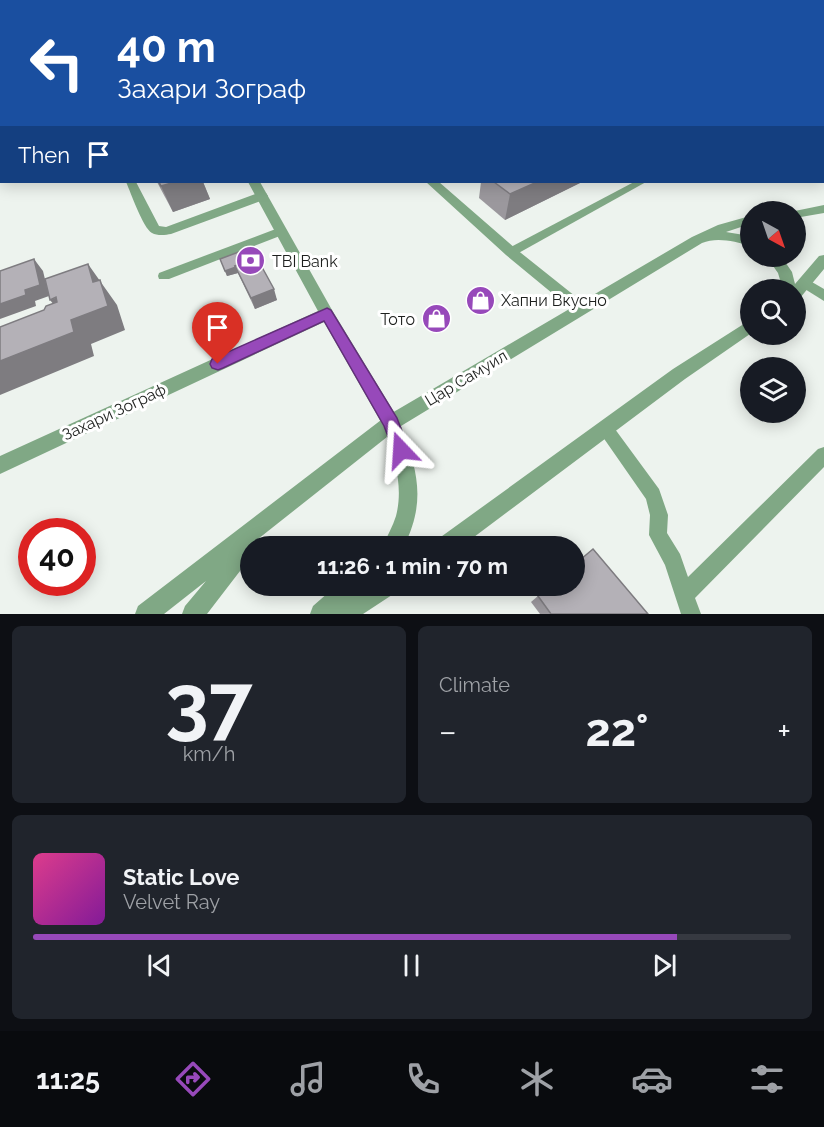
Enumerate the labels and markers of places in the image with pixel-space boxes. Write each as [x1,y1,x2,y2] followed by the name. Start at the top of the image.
[235,245,267,277] bank icon: TBI Bank
[272,252,338,271] place label: TBI Bank
[464,284,496,316] shop icon: Хапни Вкусно
[501,291,607,310] place label: Хапни Вкусно
[192,302,243,364] pin
[420,303,452,335] shop icon: Тото
[380,310,415,329] place label: Тото

